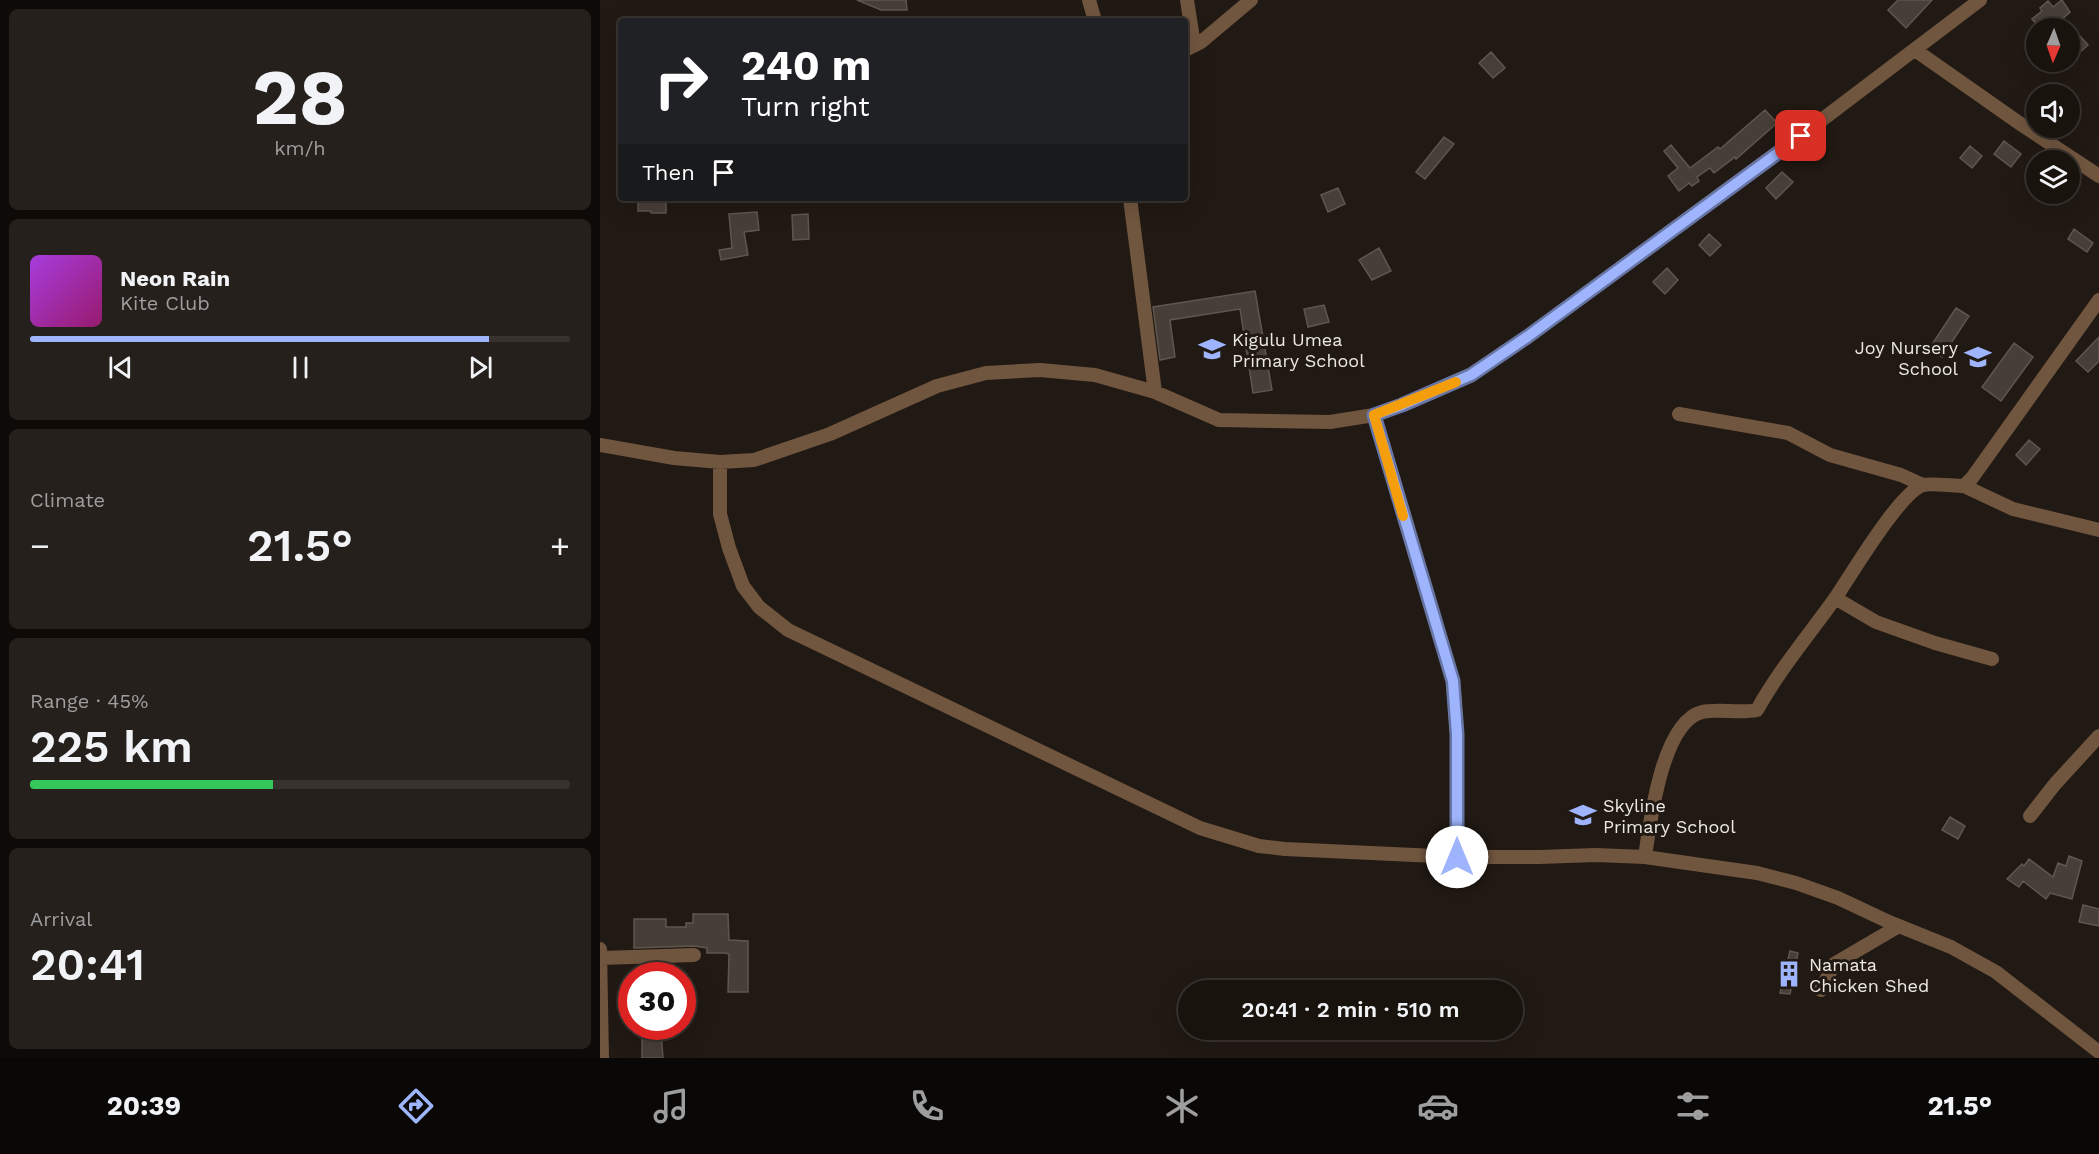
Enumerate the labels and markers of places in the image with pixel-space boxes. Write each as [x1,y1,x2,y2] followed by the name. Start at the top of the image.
[1775,110,1826,161] pin
[1232,329,1365,371] place label: Kigulu Umea Primary School
[1197,334,1227,364] school or university icon: Kigulu Umea Primary School
[1855,337,1959,379] place label: Joy Nursery School
[1963,342,1993,372] school or university icon: Joy Nursery School
[1603,795,1736,837] place label: Skyline Primary School
[1568,800,1598,830] school or university icon: Skyline Primary School
[1809,954,1929,996] place label: Namata Chicken Shed
[1774,959,1804,989] building icon: Namata Chicken Shed

